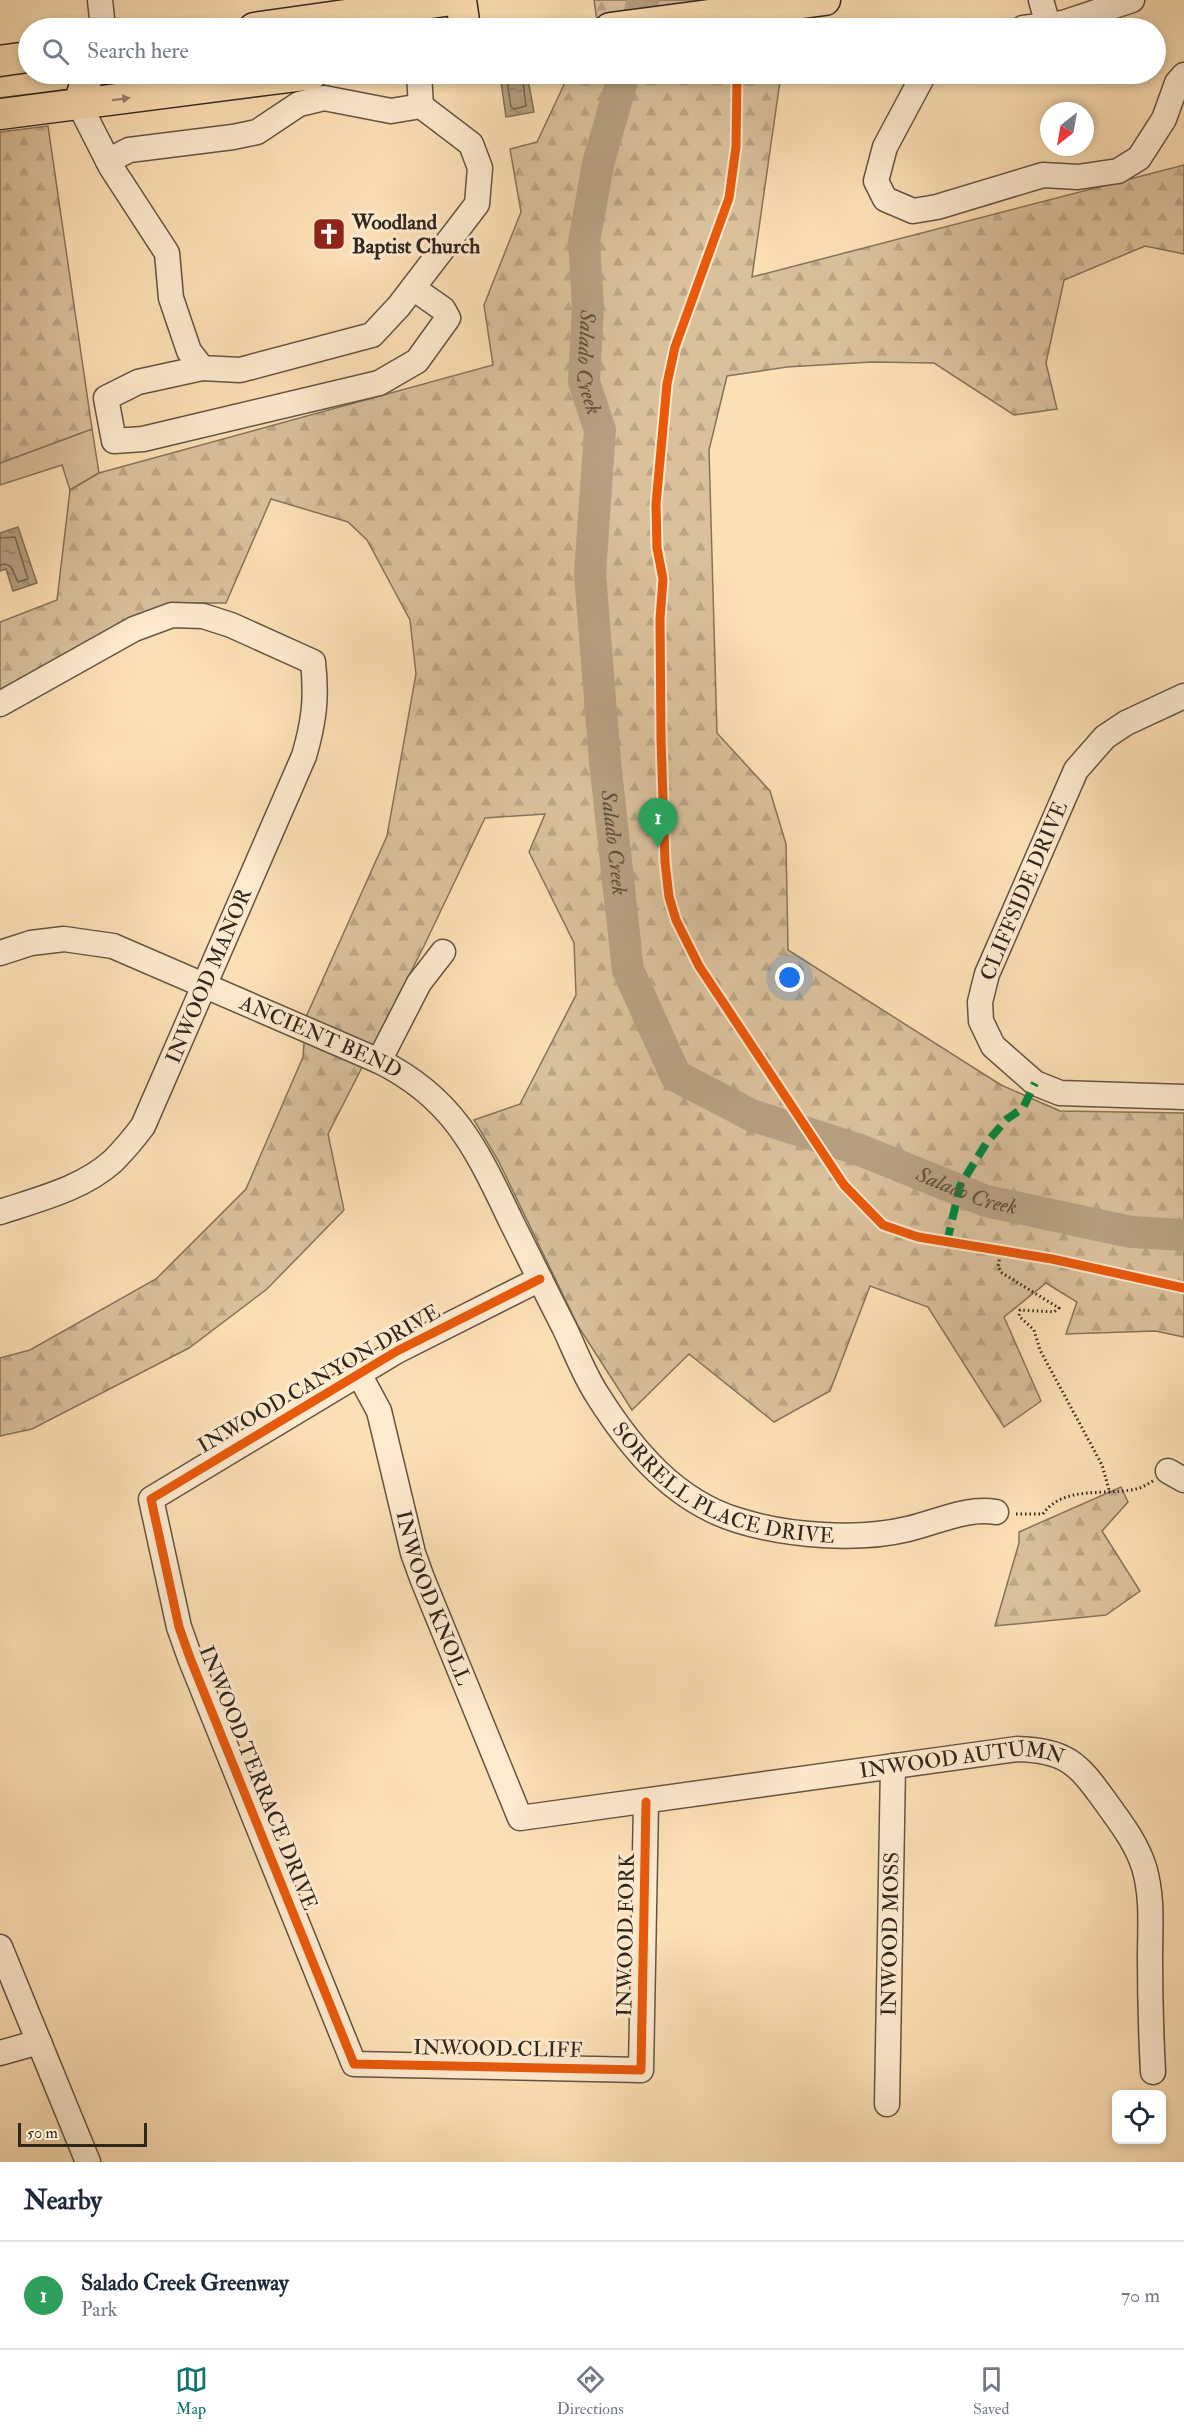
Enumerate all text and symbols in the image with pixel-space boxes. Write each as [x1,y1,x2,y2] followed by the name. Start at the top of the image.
[18,18,1166,84] search box
[39,35,72,68] icon: search
[87,37,189,65] text: Search here
[111,94,130,104] one-way arrow
[1040,102,1094,156] north arrow
[351,209,480,260] place label: Woodland Baptist Church
[311,216,347,252] church icon: Woodland Baptist Church
[570,308,608,418] water label: Salado Creek
[594,788,634,897] water label: Salado Creek
[974,797,1074,985] street label: CLIFFSIDE DRIVE
[638,798,678,848] pin: 1
[160,883,258,1068] street label: INWOOD MANOR
[775,963,804,992] your location
[235,989,407,1084] street label: ANCIENT BEND
[911,1160,1020,1221] water label: Salado Creek
[193,1298,445,1460] street label: INWOOD CANYON DRIVE
[606,1417,835,1549] street label: SORRELL PLACE DRIVE
[390,1508,478,1689] street label: INWOOD KNOLL
[193,1642,323,1914] street label: INWOOD TERRACE DRIVE
[858,1734,1068,1784] street label: INWOOD AUTUMN
[875,1852,905,2016] street label: INWOOD MOSS
[611,1853,641,2017] street label: INWOOD FORK
[413,2034,583,2064] street label: INWOOD CLIFF
[1112,2090,1166,2144] map controls
[1112,2090,1166,2144] button: locate
[18,2120,147,2148] scale bar
[27,2123,58,2143] text: 50 m
[24,2185,102,2217] text: Nearby
[81,2269,289,2297] text: Salado Creek Greenway
[40,2283,47,2308] text: 1
[1121,2283,1160,2308] text: 70 m
[81,2297,117,2322] text: Park
[175,2363,208,2419] tab: Map
[557,2363,624,2419] tab: Directions
[973,2363,1009,2419] tab: Saved

